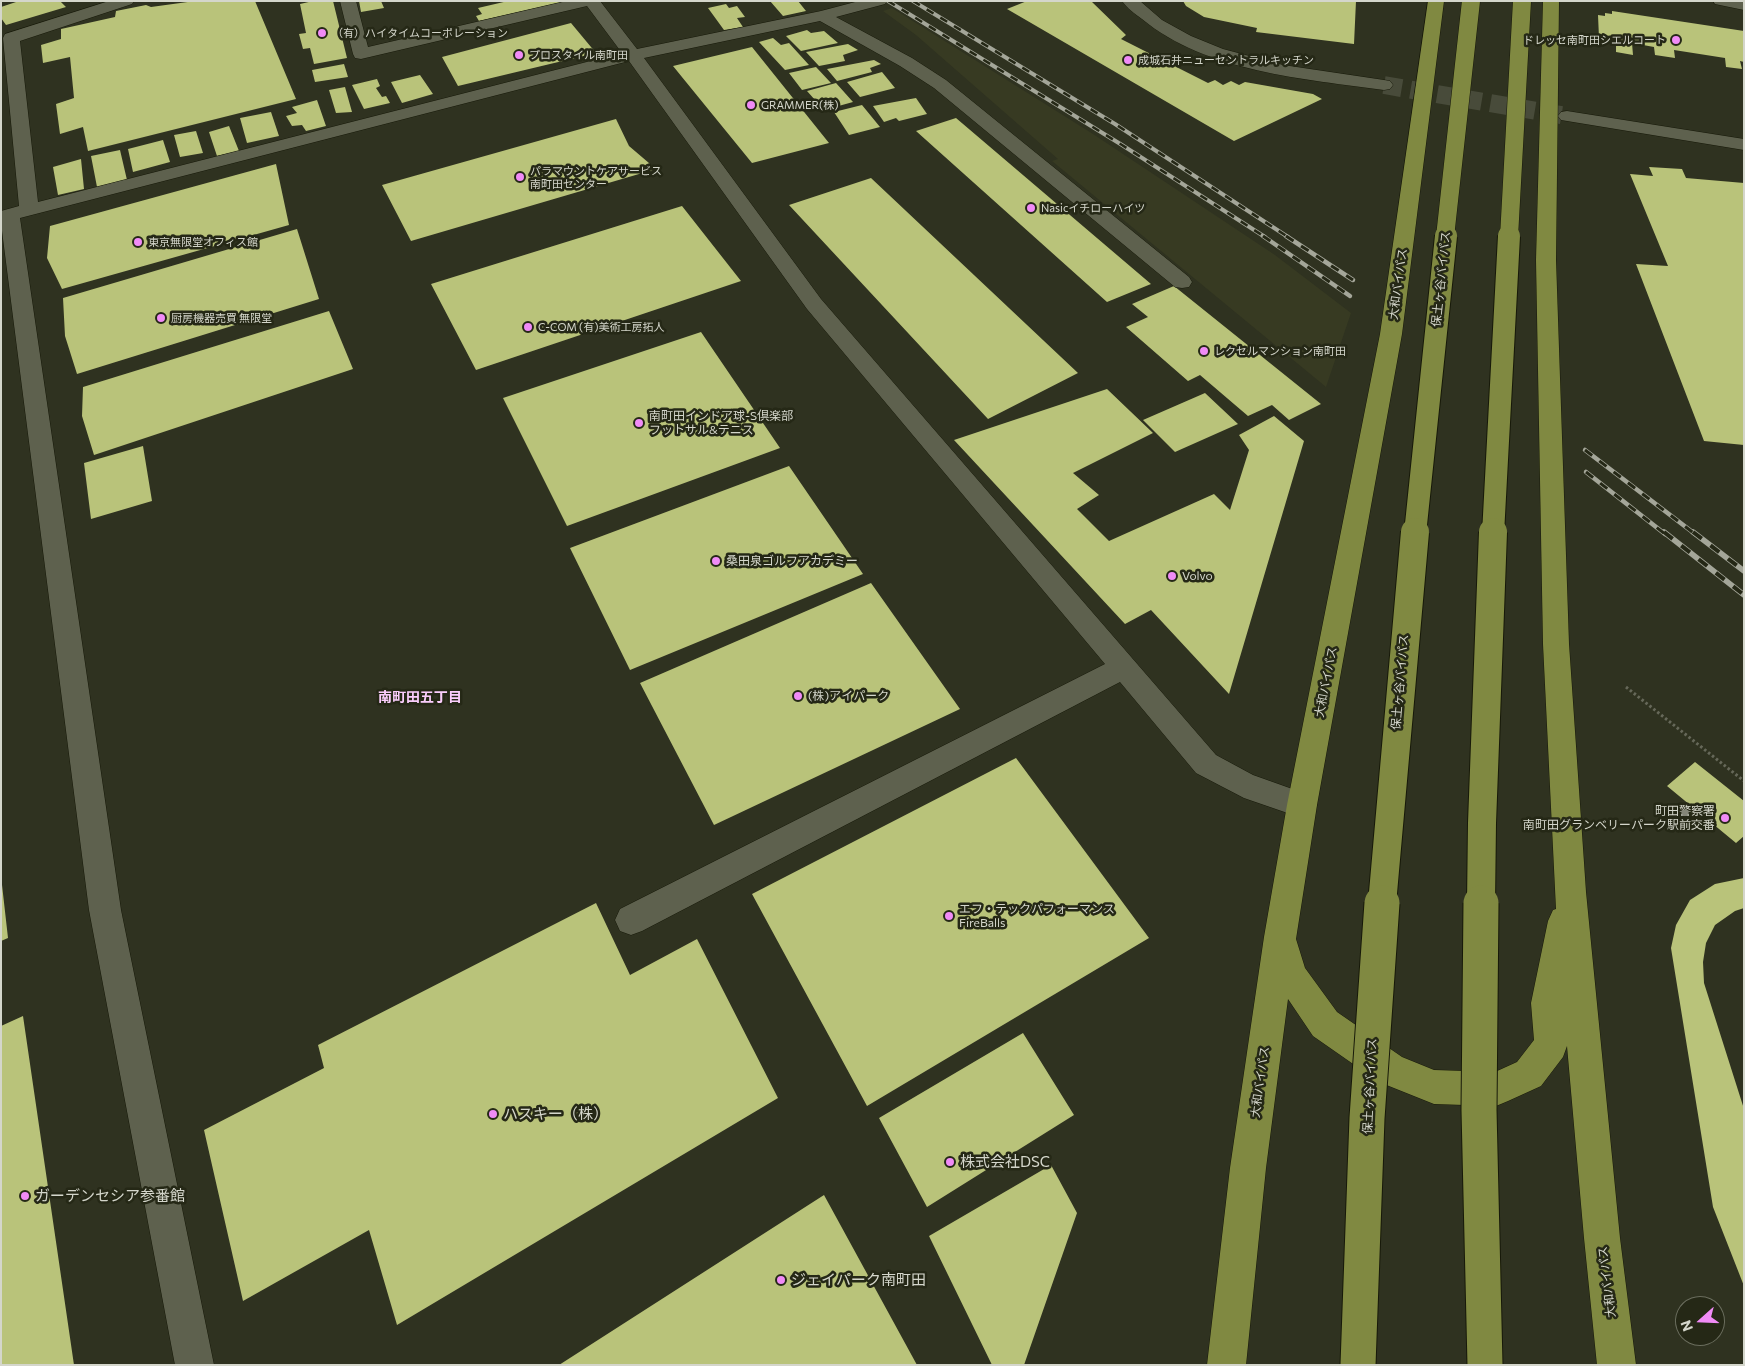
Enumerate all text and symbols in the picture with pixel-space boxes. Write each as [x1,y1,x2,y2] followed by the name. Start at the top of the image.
[332,26,508,40] place label: （有）ハイタイムコーポレーション
[316,27,328,39] marker: （有）ハイタイムコーポレーション
[1523,33,1666,47] place label: ドレッセ南町田シエルコート
[1670,34,1682,46] marker: ドレッセ南町田シエルコート
[529,48,628,62] place label: プロスタイル南町田
[513,49,525,61] marker: プロスタイル南町田
[1138,53,1314,67] place label: 成城石井ニューセントラルキッチン
[1122,54,1134,66] marker: 成城石井ニューセントラルキッチン
[761,98,838,112] place label: GRAMMER(株)
[745,99,757,111] marker: GRAMMER(株)
[530,164,662,190] place label: パラマウントケアサービス 南町田センター
[514,171,526,183] marker: パラマウントケアサービス 南町田センター
[1041,201,1145,215] place label: Nasicイチローハイツ
[1025,202,1037,214] marker: Nasicイチローハイツ
[1429,231,1453,327] street label: 保土ヶ谷バイパス
[148,235,258,249] place label: 東京無限堂オフィス館
[132,236,144,248] marker: 東京無限堂オフィス館
[1386,247,1410,321] street label: 大和バイパス
[171,311,272,325] place label: 厨房機器売買 無限堂
[155,312,167,324] marker: 厨房機器売買 無限堂
[538,320,664,334] place label: C-COM (有)美術工房拓人
[522,321,534,333] marker: C-COM (有)美術工房拓人
[1214,344,1346,358] place label: レクセルマンション南町田
[1198,345,1210,357] marker: レクセルマンション南町田
[649,409,793,437] place label: 南町田インドア球-S倶楽部 フットサル&テニス
[633,417,645,429] marker: 南町田インドア球-S倶楽部 フットサル&テニス
[726,554,858,568] place label: 桑田泉ゴルフアカデミー
[710,555,722,567] marker: 桑田泉ゴルフアカデミー
[1182,569,1213,583] place label: Volvo
[1166,570,1178,582] marker: Volvo
[1389,634,1411,730] street label: 保土ヶ谷バイパス
[1312,645,1340,719] street label: 大和バイパス
[378,689,462,705] district label: 南町田五丁目
[808,689,889,703] place label: (株)アイパーク
[792,690,804,702] marker: (株)アイパーク
[1523,804,1715,832] place label: 町田警察署 南町田グランベリーパーク駅前交番
[1719,812,1731,824] marker: 町田警察署 南町田グランベリーパーク駅前交番
[959,902,1115,930] place label: エフ・テックパフォーマンス FireBalls
[943,910,955,922] marker: エフ・テックパフォーマンス FireBalls
[1360,1038,1380,1134] street label: 保土ヶ谷バイパス
[1248,1045,1272,1119] street label: 大和バイパス
[503,1105,608,1123] place label: ハスキー（株）
[487,1108,499,1120] marker: ハスキー（株）
[960,1153,1050,1171] place label: 株式会社DSC
[944,1156,956,1168] marker: 株式会社DSC
[35,1187,185,1205] place label: ガーデンセシア参番館
[19,1190,31,1202] marker: ガーデンセシア参番館
[1595,1245,1619,1319] street label: 大和バイパス
[791,1271,926,1289] place label: ジェイパーク南町田
[775,1274,787,1286] marker: ジェイパーク南町田
[1675,1296,1725,1346] north arrow
[1677,1318,1696,1334] text: N

